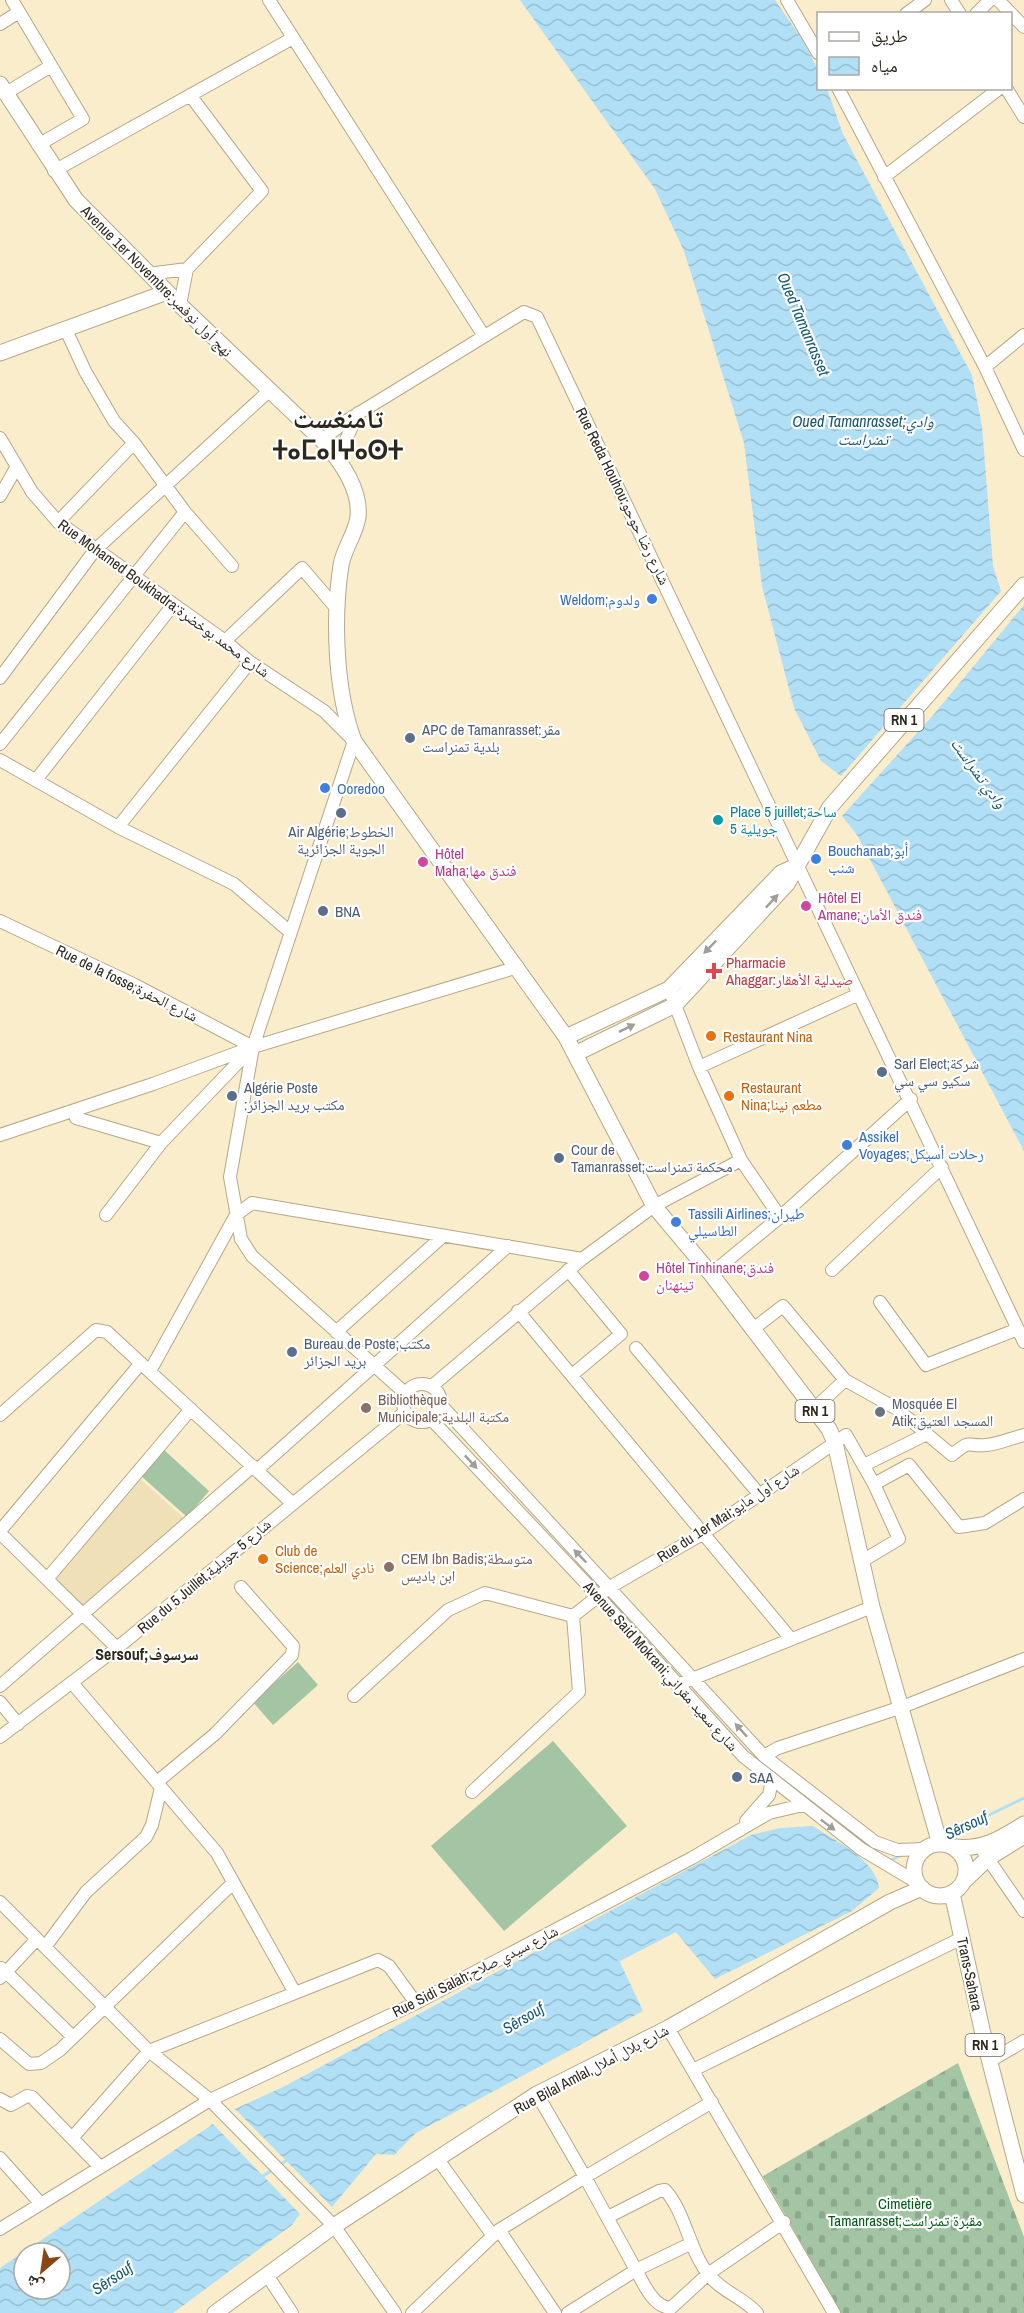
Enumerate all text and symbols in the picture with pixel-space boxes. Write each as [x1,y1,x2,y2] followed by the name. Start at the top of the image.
[817,12,1012,90] legend
[871,23,908,48] text: طريق
[871,53,898,78] text: مياه
[76,200,237,361] street label: Avenue 1er Novembre;نهج أول نوفمبر
[772,269,836,379] water label: Oued Tamanrasset
[273,400,403,467] district label: تامنغست ⵜⴰⵎⴰⵏⵖⴰⵙⵜ
[571,404,675,588] street label: Rue Reda Houhou;شارع رضا حوحو
[792,410,934,450] water label: Oued Tamanrasset;وادي تمنراست
[54,514,274,682] street label: Rue Mohamed Boukhadra;شارع محمد بوخضرة
[560,589,640,610] place label: Weldom;ولدوم
[645,592,659,606] marker: Weldom;ولدوم
[884,709,924,731] road number: RN 1
[421,719,561,757] place label: APC de Tamanrasset;مقر بلدية تمنراست
[403,731,417,745] marker: APC de Tamanrasset;مقر بلدية تمنراست
[944,733,1012,814] water label: وادي تمنراست
[337,778,385,799] place label: Ooredoo
[318,781,332,795] marker: Ooredoo
[730,801,837,839] place label: Place 5 juillet;ساحة 5 جويلية
[334,806,348,820] marker: Air Algérie;الخطوط الجوية الجزائرية
[711,813,725,827] marker: Place 5 juillet;ساحة 5 جويلية
[287,821,394,859] place label: Air Algérie;الخطوط الجوية الجزائرية
[828,840,908,878] place label: Bouchanab;أبو شنب
[435,843,516,881] place label: Hôtel Maha;فندق مها
[809,852,823,866] marker: Bouchanab;أبو شنب
[416,855,430,869] marker: Hôtel Maha;فندق مها
[817,887,922,925] place label: Hôtel El Amane;فندق الأمان
[765,894,779,909] one-way arrow
[799,899,813,913] marker: Hôtel El Amane;فندق الأمان
[335,901,361,922] place label: BNA
[316,904,330,918] marker: BNA
[52,939,202,1027] street label: Rue de la fosse;شارع الحفرة
[703,939,717,953] one-way arrow
[725,952,853,990] place label: Pharmacie Ahaggar;صيدلية الأهقار
[707,964,721,978] marker: Pharmacie Ahaggar;صيدلية الأهقار
[618,1024,636,1034] one-way arrow
[723,1026,813,1047] place label: Restaurant Nina
[704,1029,718,1043] marker: Restaurant Nina
[894,1053,979,1092] place label: Sarl Elect;شركة سكيو سي سي
[875,1065,889,1079] marker: Sarl Elect;شركة سكيو سي سي
[243,1077,345,1115] place label: Algérie Poste ;مكتب بريد الجزائر
[741,1077,822,1115] place label: Restaurant Nina;مطعم نينا
[225,1089,239,1103] marker: Algérie Poste ;مكتب بريد الجزائر
[722,1089,736,1103] marker: Restaurant Nina;مطعم نينا
[858,1126,984,1164] place label: Assikel Voyages;رحلات أسيكل
[840,1138,854,1152] marker: Assikel Voyages;رحلات أسيكل
[571,1139,733,1177] place label: Cour de Tamanrasset;محكمة تمنراست
[552,1151,566,1165] marker: Cour de Tamanrasset;محكمة تمنراست
[688,1203,805,1242] place label: Tassili Airlines;طيران الطاسيلي
[669,1215,683,1229] marker: Tassili Airlines;طيران الطاسيلي
[656,1257,774,1295] place label: Hôtel Tinhinane;فندق تينهنان
[637,1269,651,1283] marker: Hôtel Tinhinane;فندق تينهنان
[303,1333,431,1371] place label: Bureau de Poste;مكتب بريد الجزائر
[285,1345,299,1359] marker: Bureau de Poste;مكتب بريد الجزائر
[378,1389,509,1427] place label: Bibliothèque Municipale;مكتبة البلدية
[891,1393,993,1431] place label: Mosquée El Atik;المسجد العتيق
[796,1400,834,1422] road number: RN 1
[359,1401,373,1415] marker: Bibliothèque Municipale;مكتبة البلدية
[873,1405,887,1419] marker: Mosquée El Atik;المسجد العتيق
[464,1454,478,1468] one-way arrow
[653,1459,803,1567] street label: Rue du 1er Mai;شارع أول مايو
[133,1514,275,1638] street label: Rue du 5 Juillet,شارع 5 جويلية
[275,1540,374,1579] place label: Club de Science;نادي العلم
[401,1548,533,1586] place label: CEM Ibn Badis;متوسطة ابن باديس
[574,1549,587,1564] one-way arrow
[256,1552,270,1566] marker: Club de Science;نادي العلم
[382,1560,396,1574] marker: CEM Ibn Badis;متوسطة ابن باديس
[577,1576,743,1757] street label: Avenue Said Mokrani;شارع سعيد مقراني
[95,1643,199,1665] district label: Sersouf;سرسوف
[734,1723,748,1738] one-way arrow
[749,1767,774,1788] place label: SAA
[730,1770,744,1784] marker: SAA
[941,1805,992,1845] water label: Sêrsouf
[821,1818,836,1830] one-way arrow
[388,1920,563,2024] street label: Rue Sidi Salah;شارع سيدي صلاح
[952,1935,988,2013] street label: Trans-Sahara
[498,1996,549,2039] water label: Sêrsouf
[510,2019,672,2119] street label: Rue Bilal Amlal,شارع بلال أملال
[966,2034,1004,2056] road number: RN 1
[828,2193,982,2231] park label: Cimetière Tamanrasset;مقبرة تمنراست
[12,2241,72,2301] north arrow
[87,2255,138,2300] water label: Sêrsouf
[22,2270,47,2298] text: ش

